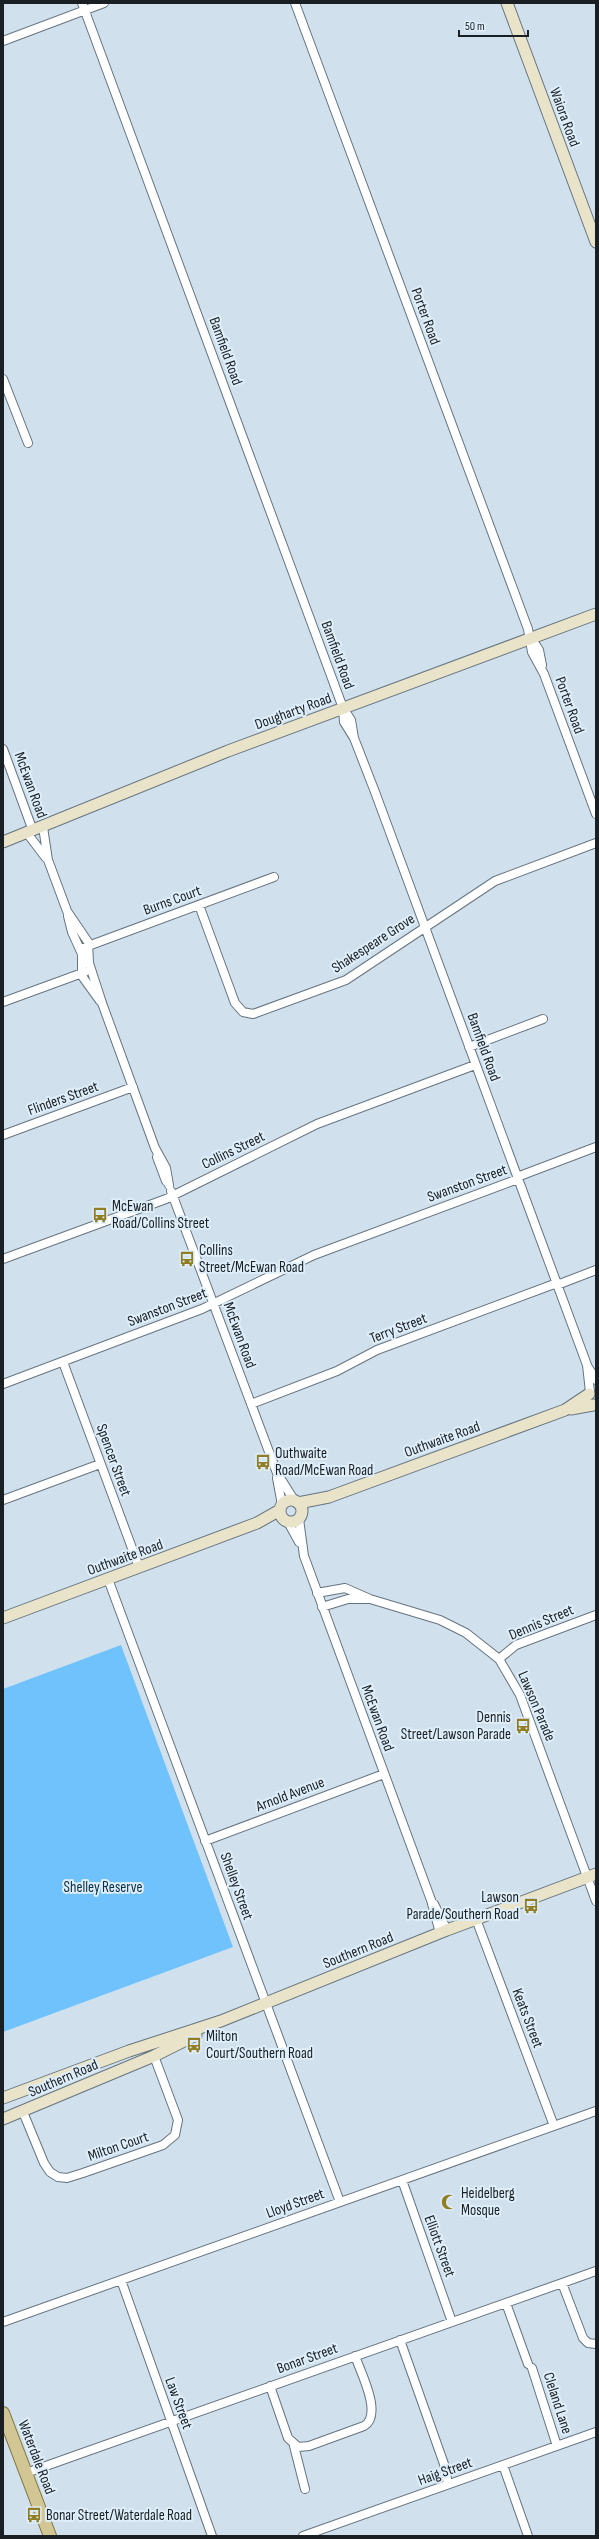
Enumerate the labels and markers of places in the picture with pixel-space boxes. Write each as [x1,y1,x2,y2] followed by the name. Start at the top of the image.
[112,1197,210,1233] place label: McEwan Road/Collins Street
[91,1206,109,1224] bus stop icon: McEwan Road/Collins Street
[199,1241,304,1277] place label: Collins Street/McEwan Road
[178,1250,196,1268] bus stop icon: Collins Street/McEwan Road
[275,1444,373,1480] place label: Outhwaite Road/McEwan Road
[254,1453,272,1471] bus stop icon: Outhwaite Road/McEwan Road
[401,1708,511,1744] place label: Dennis Street/Lawson Parade
[514,1717,532,1735] bus stop icon: Dennis Street/Lawson Parade
[407,1888,519,1924] place label: Lawson Parade/Southern Road
[522,1897,540,1915] bus stop icon: Lawson Parade/Southern Road
[206,2027,313,2063] place label: Milton Court/Southern Road
[185,2036,203,2054] bus stop icon: Milton Court/Southern Road
[461,2184,515,2220] place label: Heidelberg Mosque
[440,2193,458,2211] mosque icon: Heidelberg Mosque
[25,2506,43,2524] bus stop icon: Bonar Street/Waterdale Road
[46,2506,192,2525] place label: Bonar Street/Waterdale Road

